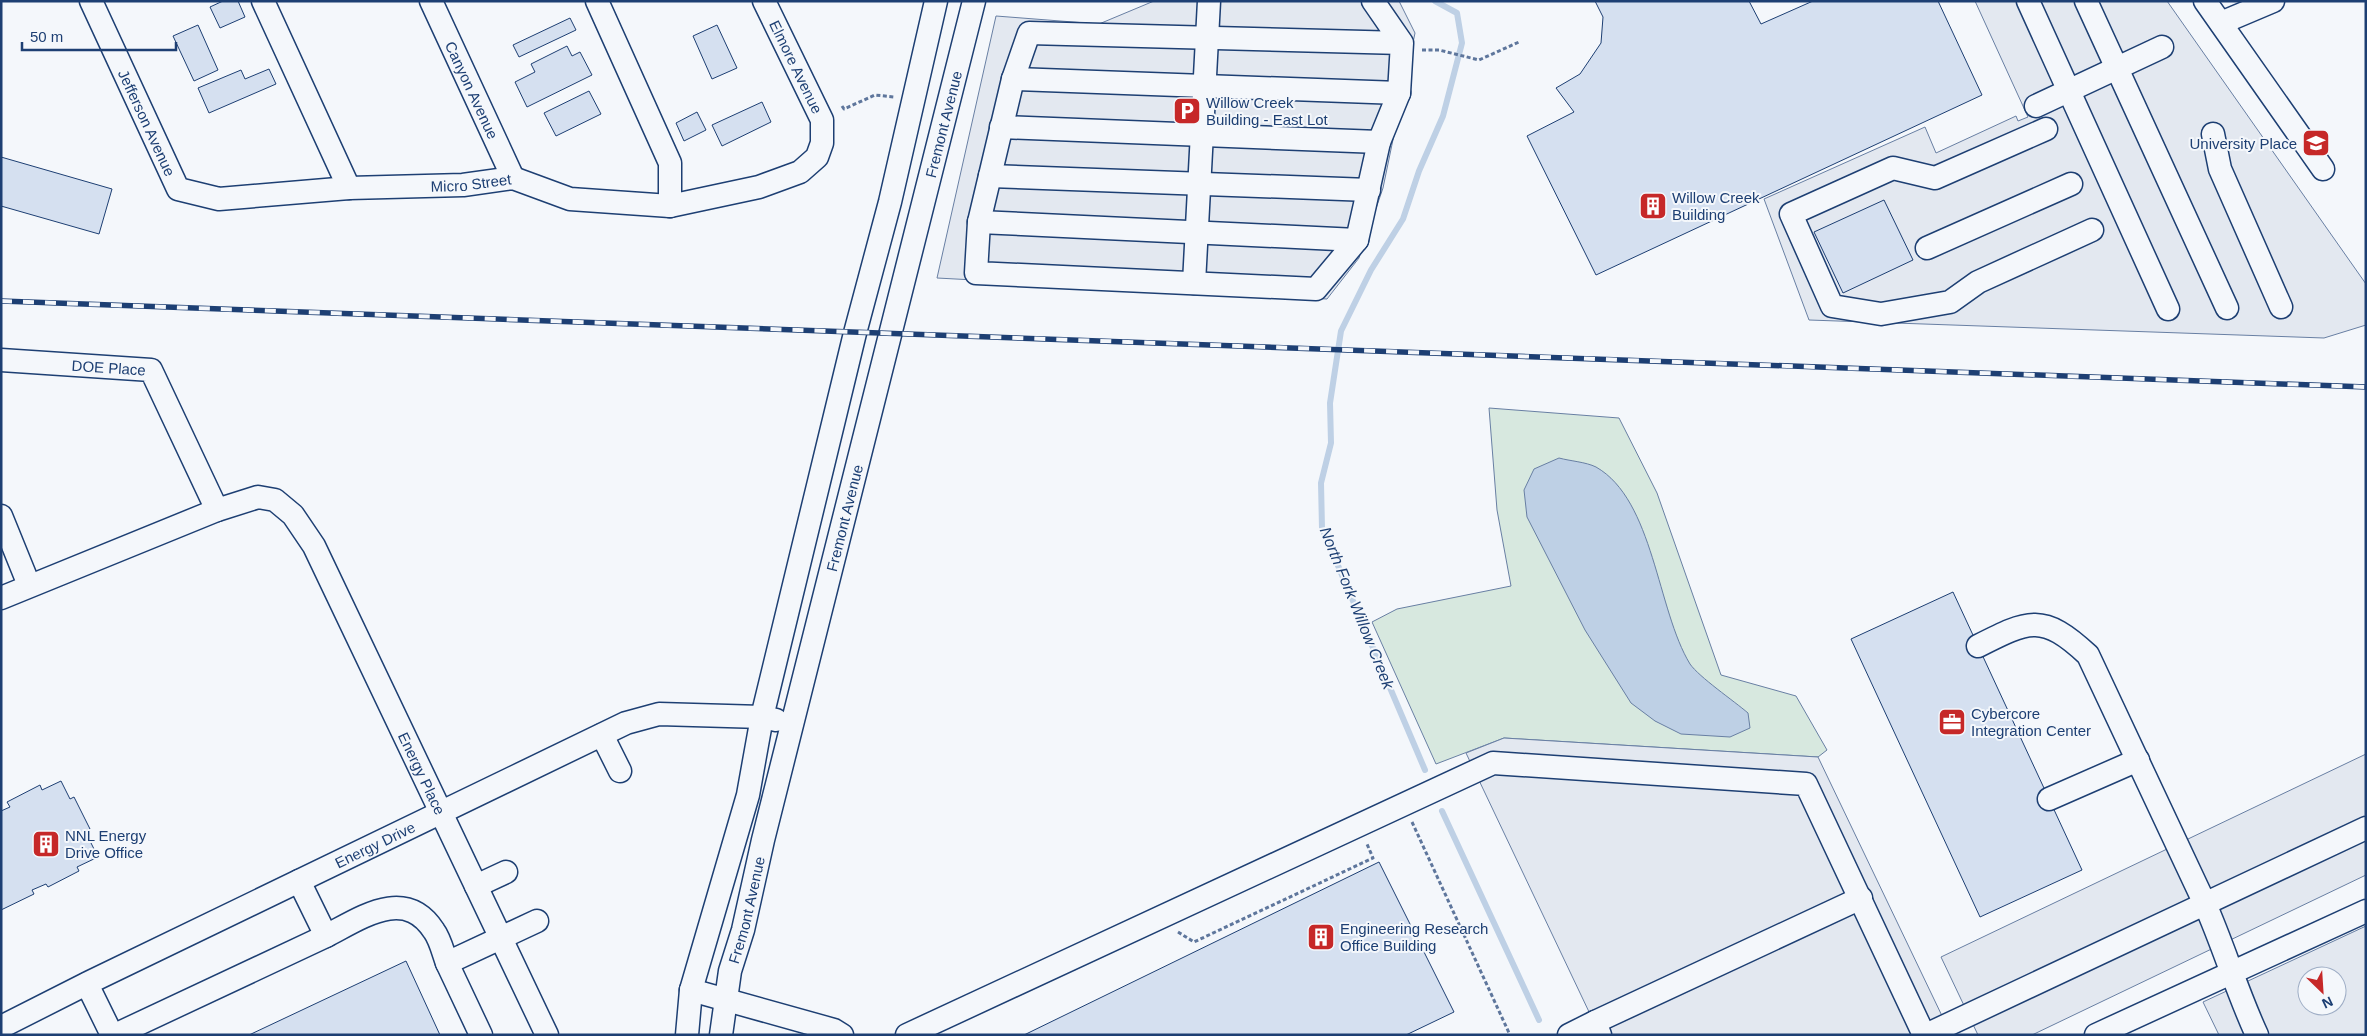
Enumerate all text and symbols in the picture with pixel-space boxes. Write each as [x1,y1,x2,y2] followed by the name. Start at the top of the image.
[766,18,826,116] street label: Elmore Avenue
[22,20,176,52] scale bar
[30,28,63,45] text: 50 m
[442,38,502,141] street label: Canyon Avenue
[115,67,179,179] street label: Jefferson Avenue
[921,69,965,179] street label: Fremont Avenue
[1206,94,1329,128] place label: Willow Creek Building - East Lot
[1172,96,1202,126] parking icon: Willow Creek Building - East Lot
[2301,128,2331,158] school or university icon: University Place
[2189,135,2297,152] place label: University Place
[430,170,513,194] street label: Micro Street
[1672,189,1760,223] place label: Willow Creek Building
[1638,191,1668,221] building icon: Willow Creek Building
[71,356,146,378] street label: DOE Place
[822,463,866,573] street label: Fremont Avenue
[1317,525,1398,692] water label: North Fork Willow Creek
[1971,705,2091,739] place label: Cybercore Integration Center
[1937,707,1967,737] office icon: Cybercore Integration Center
[395,729,449,817] street label: Energy Place
[332,818,418,871] street label: Energy Drive
[65,827,147,861] place label: NNL Energy Drive Office
[31,829,61,859] building icon: NNL Energy Drive Office
[724,855,768,966] street label: Fremont Avenue
[1340,920,1488,954] place label: Engineering Research Office Building
[1306,922,1336,952] building icon: Engineering Research Office Building
[2297,966,2347,1016] north arrow
[2320,993,2335,1012] text: N

